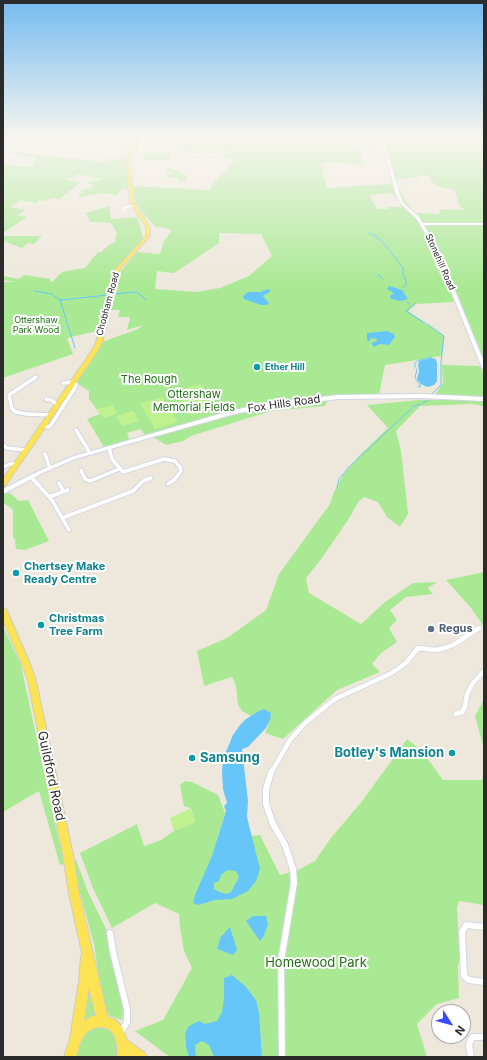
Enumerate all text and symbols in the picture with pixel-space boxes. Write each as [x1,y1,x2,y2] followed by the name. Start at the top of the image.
[423,232,457,292] street label: Stonehill Road
[94,271,122,337] street label: Chobham Road
[13,315,59,336] park label: Ottershaw Park Wood
[252,362,262,372] marker: Ether Hill
[265,362,305,372] place label: Ether Hill
[121,373,177,387] park label: The Rough
[153,388,235,414] park label: Ottershaw Memorial Fields
[247,392,321,416] street label: Fox Hills Road
[24,560,105,586] place label: Chertsey Make Ready Centre
[11,568,21,578] marker: Chertsey Make Ready Centre
[49,612,104,638] place label: Christmas Tree Farm
[36,620,46,630] marker: Christmas Tree Farm
[439,622,473,636] place label: Regus
[426,624,436,634] marker: Regus
[34,730,68,822] street label: Guildford Road
[334,745,444,761] place label: Botley's Mansion
[447,748,457,758] marker: Botley's Mansion
[200,750,260,766] place label: Samsung
[187,753,197,763] marker: Samsung
[265,955,367,971] park label: Homewood Park
[431,1004,471,1044] north arrow
[452,1023,468,1038] text: N

